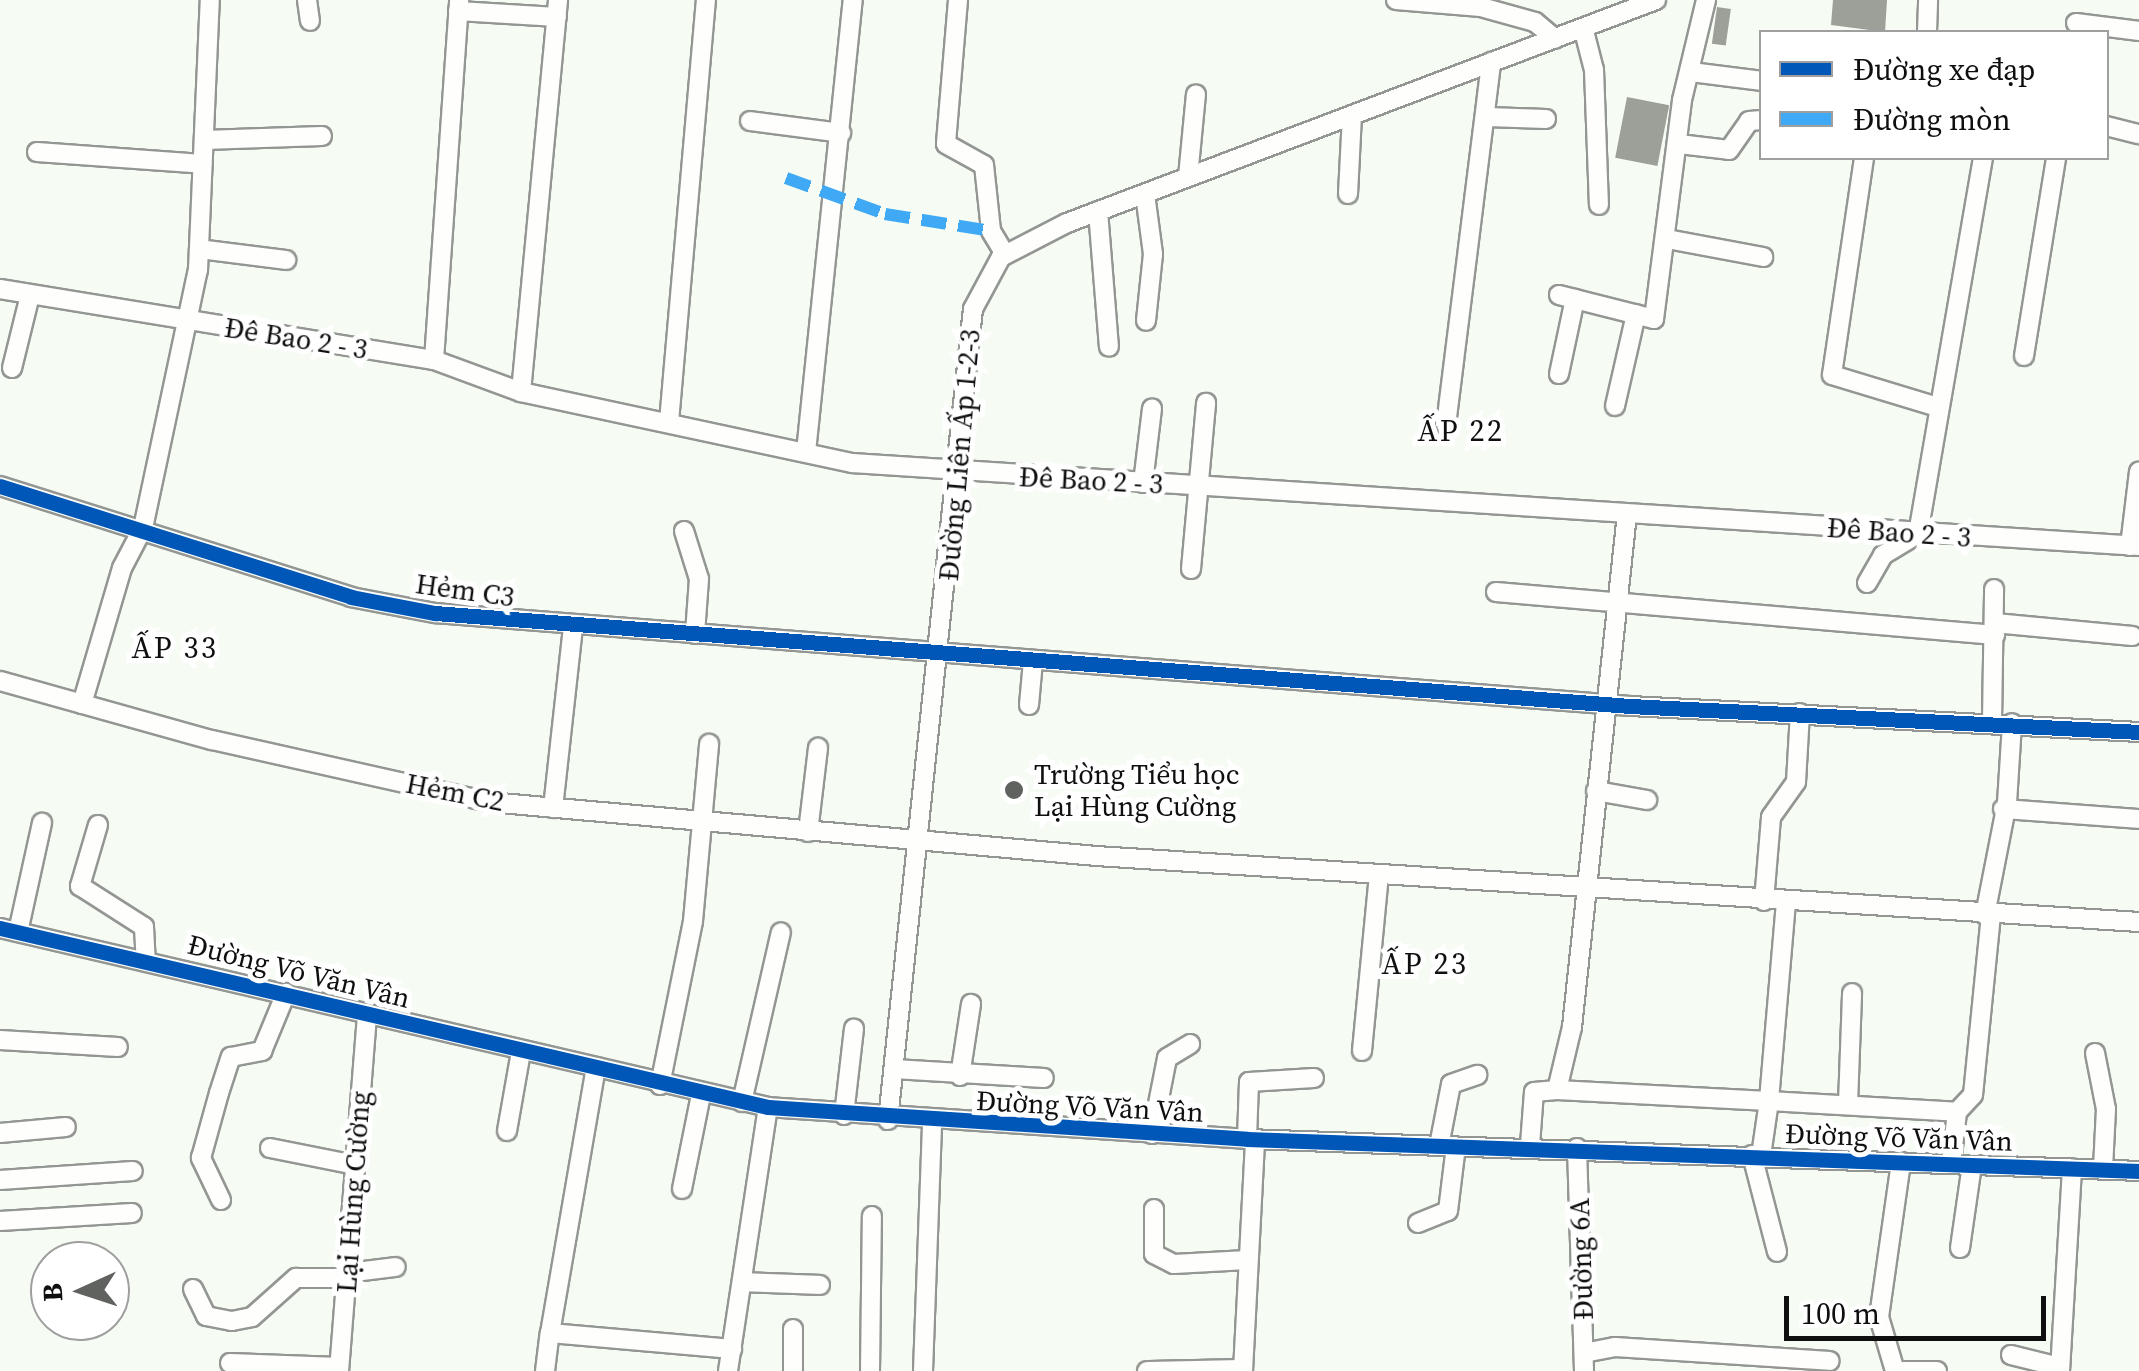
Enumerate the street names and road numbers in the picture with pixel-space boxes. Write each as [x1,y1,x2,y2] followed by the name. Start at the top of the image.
[222,310,370,366] street label: Đê Bao 2 - 3
[931,328,987,582] street label: Đường Liên Ấp 1-2-3
[1018,459,1164,501] street label: Đê Bao 2 - 3
[1826,510,1972,554] street label: Đê Bao 2 - 3
[414,566,516,614] street label: Hẻm C3
[403,766,507,818] street label: Hẻm C2
[183,927,415,1015] street label: Đường Võ Văn Vân
[974,1083,1206,1129] street label: Đường Võ Văn Vân
[329,1090,377,1294] street label: Lại Hùng Cường
[1783,1116,2015,1158] street label: Đường Võ Văn Vân
[1562,1197,1600,1321] street label: Đường 6A

